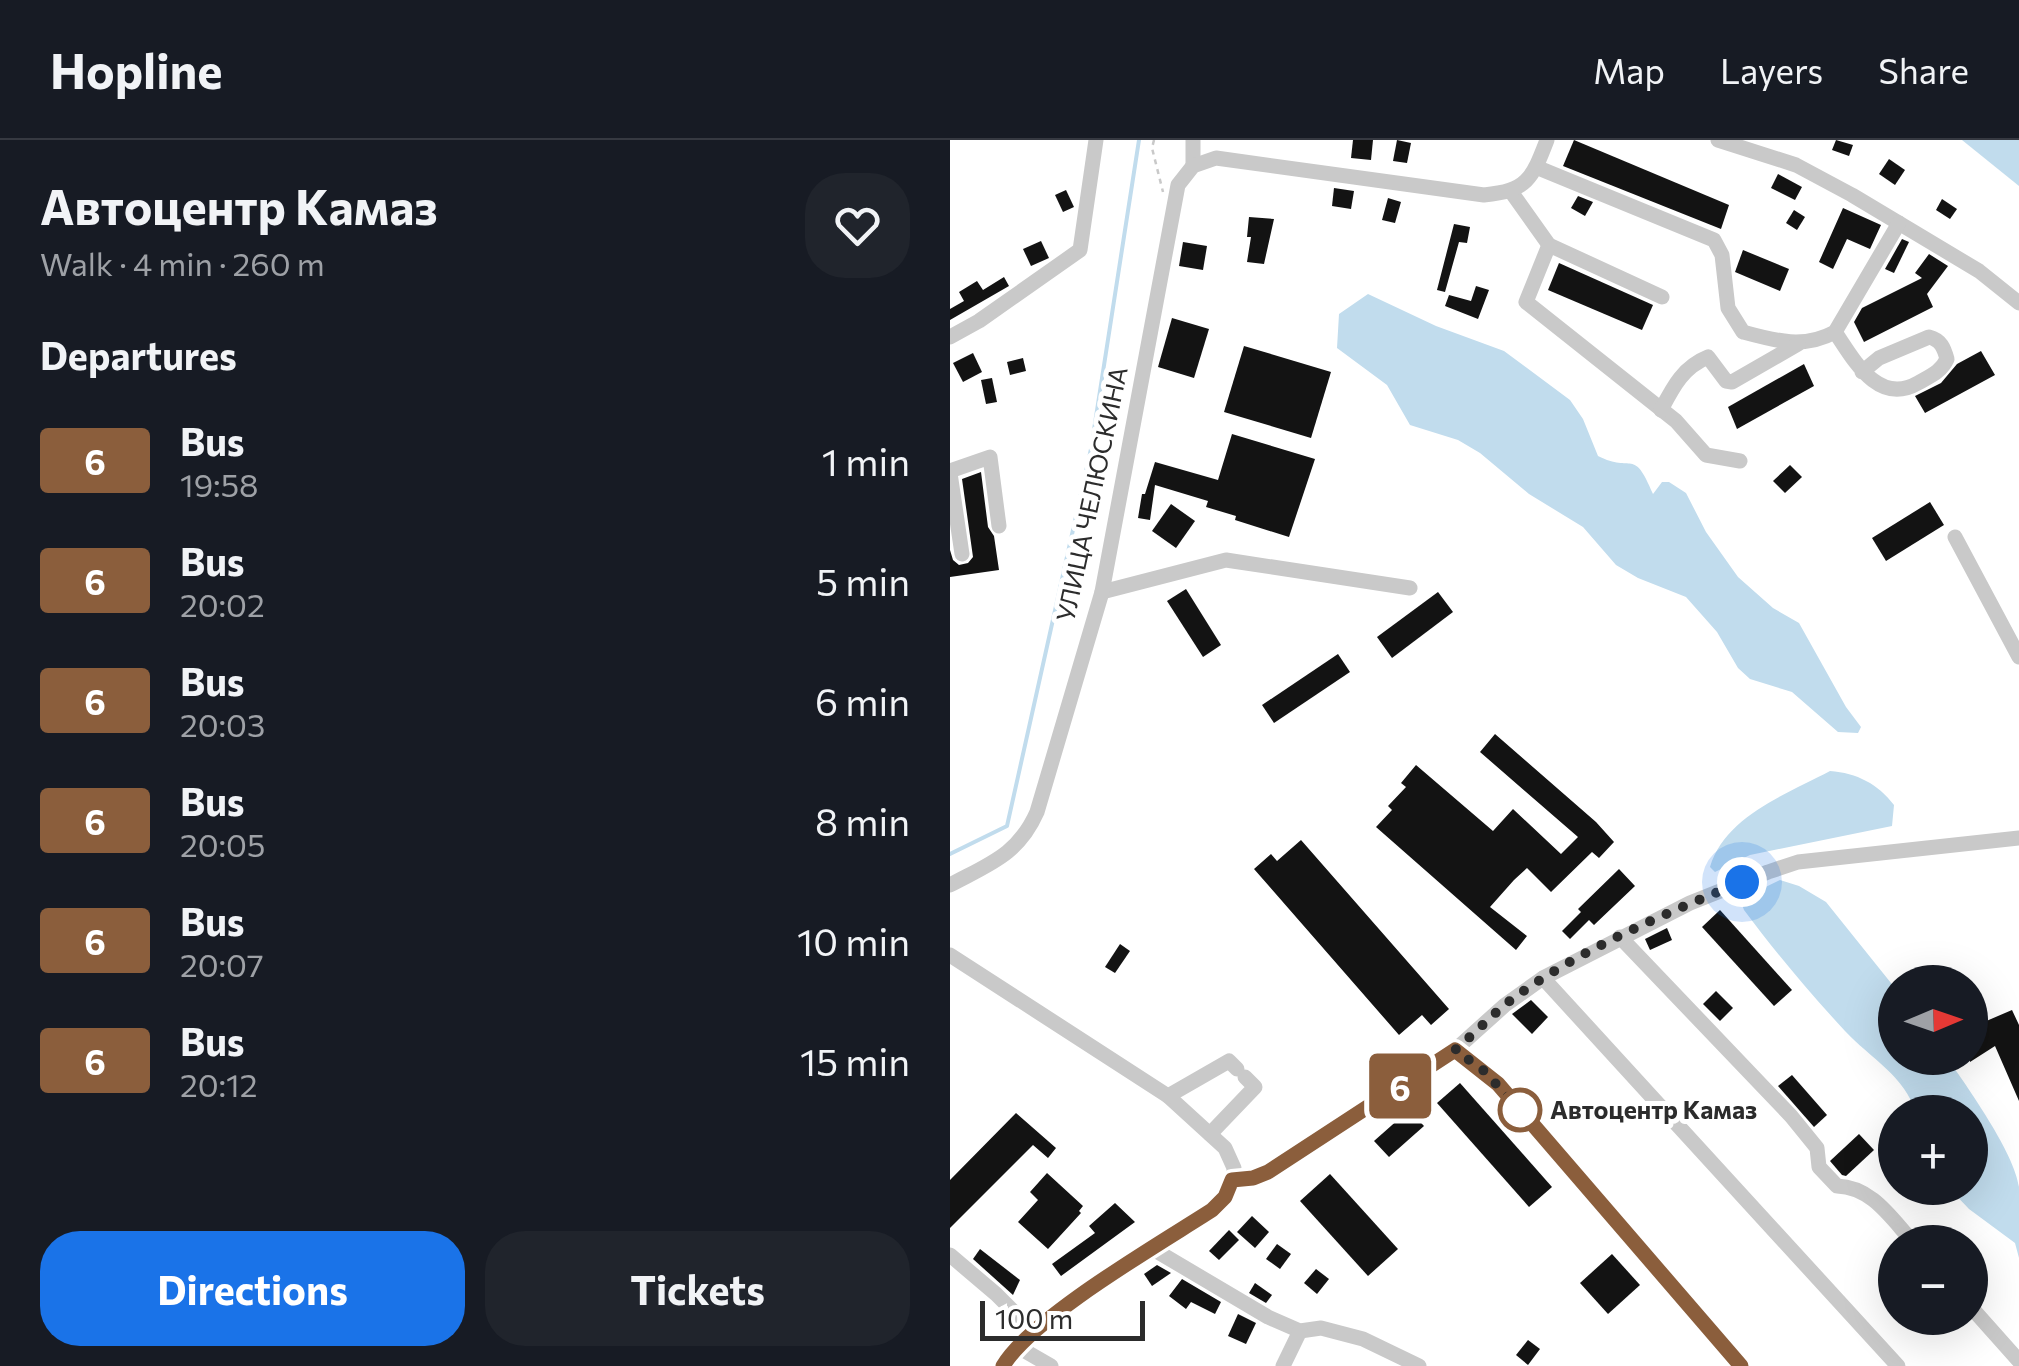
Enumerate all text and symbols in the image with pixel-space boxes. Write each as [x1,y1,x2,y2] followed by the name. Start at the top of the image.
[50,40,223,99] text: Hopline
[1593,48,1665,91] text: Map
[1720,48,1823,91] text: Layers
[1878,48,1969,91] text: Share
[805,173,910,278] button: heart
[40,176,438,235] text: Автоцентр Камаз
[40,243,325,283] text: Walk · 4 min · 260 m
[40,331,237,378] text: Departures
[1049,364,1133,624] street label: УЛИЦА ЧЕЛЮСКИНА
[180,417,245,464] text: Bus
[822,437,910,484] text: 1 min
[84,439,106,482] text: 6
[180,464,258,504] text: 19:58
[180,537,245,584] text: Bus
[816,557,910,604] text: 5 min
[84,559,106,602] text: 6
[180,584,265,624] text: 20:02
[180,657,245,704] text: Bus
[815,677,910,724] text: 6 min
[84,679,106,722] text: 6
[180,704,265,744] text: 20:03
[180,777,245,824] text: Bus
[815,797,910,844] text: 8 min
[84,799,106,842] text: 6
[180,824,265,864] text: 20:05
[1717,857,1767,907] your location
[180,897,245,944] text: Bus
[797,917,910,964] text: 10 min
[84,919,106,962] text: 6
[180,944,264,984] text: 20:07
[1878,965,1988,1075] north arrow
[1878,965,1988,1335] map controls
[180,1017,245,1064] text: Bus
[800,1037,910,1084] text: 15 min
[84,1039,106,1082] text: 6
[1368,1054,1432,1118] line badge: 6
[180,1064,258,1104] text: 20:12
[1389,1065,1411,1108] text: 6
[1499,1089,1541,1131] marker: Автоцентр Камаз
[1550,1094,1757,1124] place label: Автоцентр Камаз
[1878,1095,1988,1205] button: +
[1878,1225,1988,1335] button: −
[40,1231,465,1346] button: Directions
[485,1231,910,1346] button: Tickets
[980,1296,1145,1340] scale bar
[995,1301,1073,1335] text: 100 m

